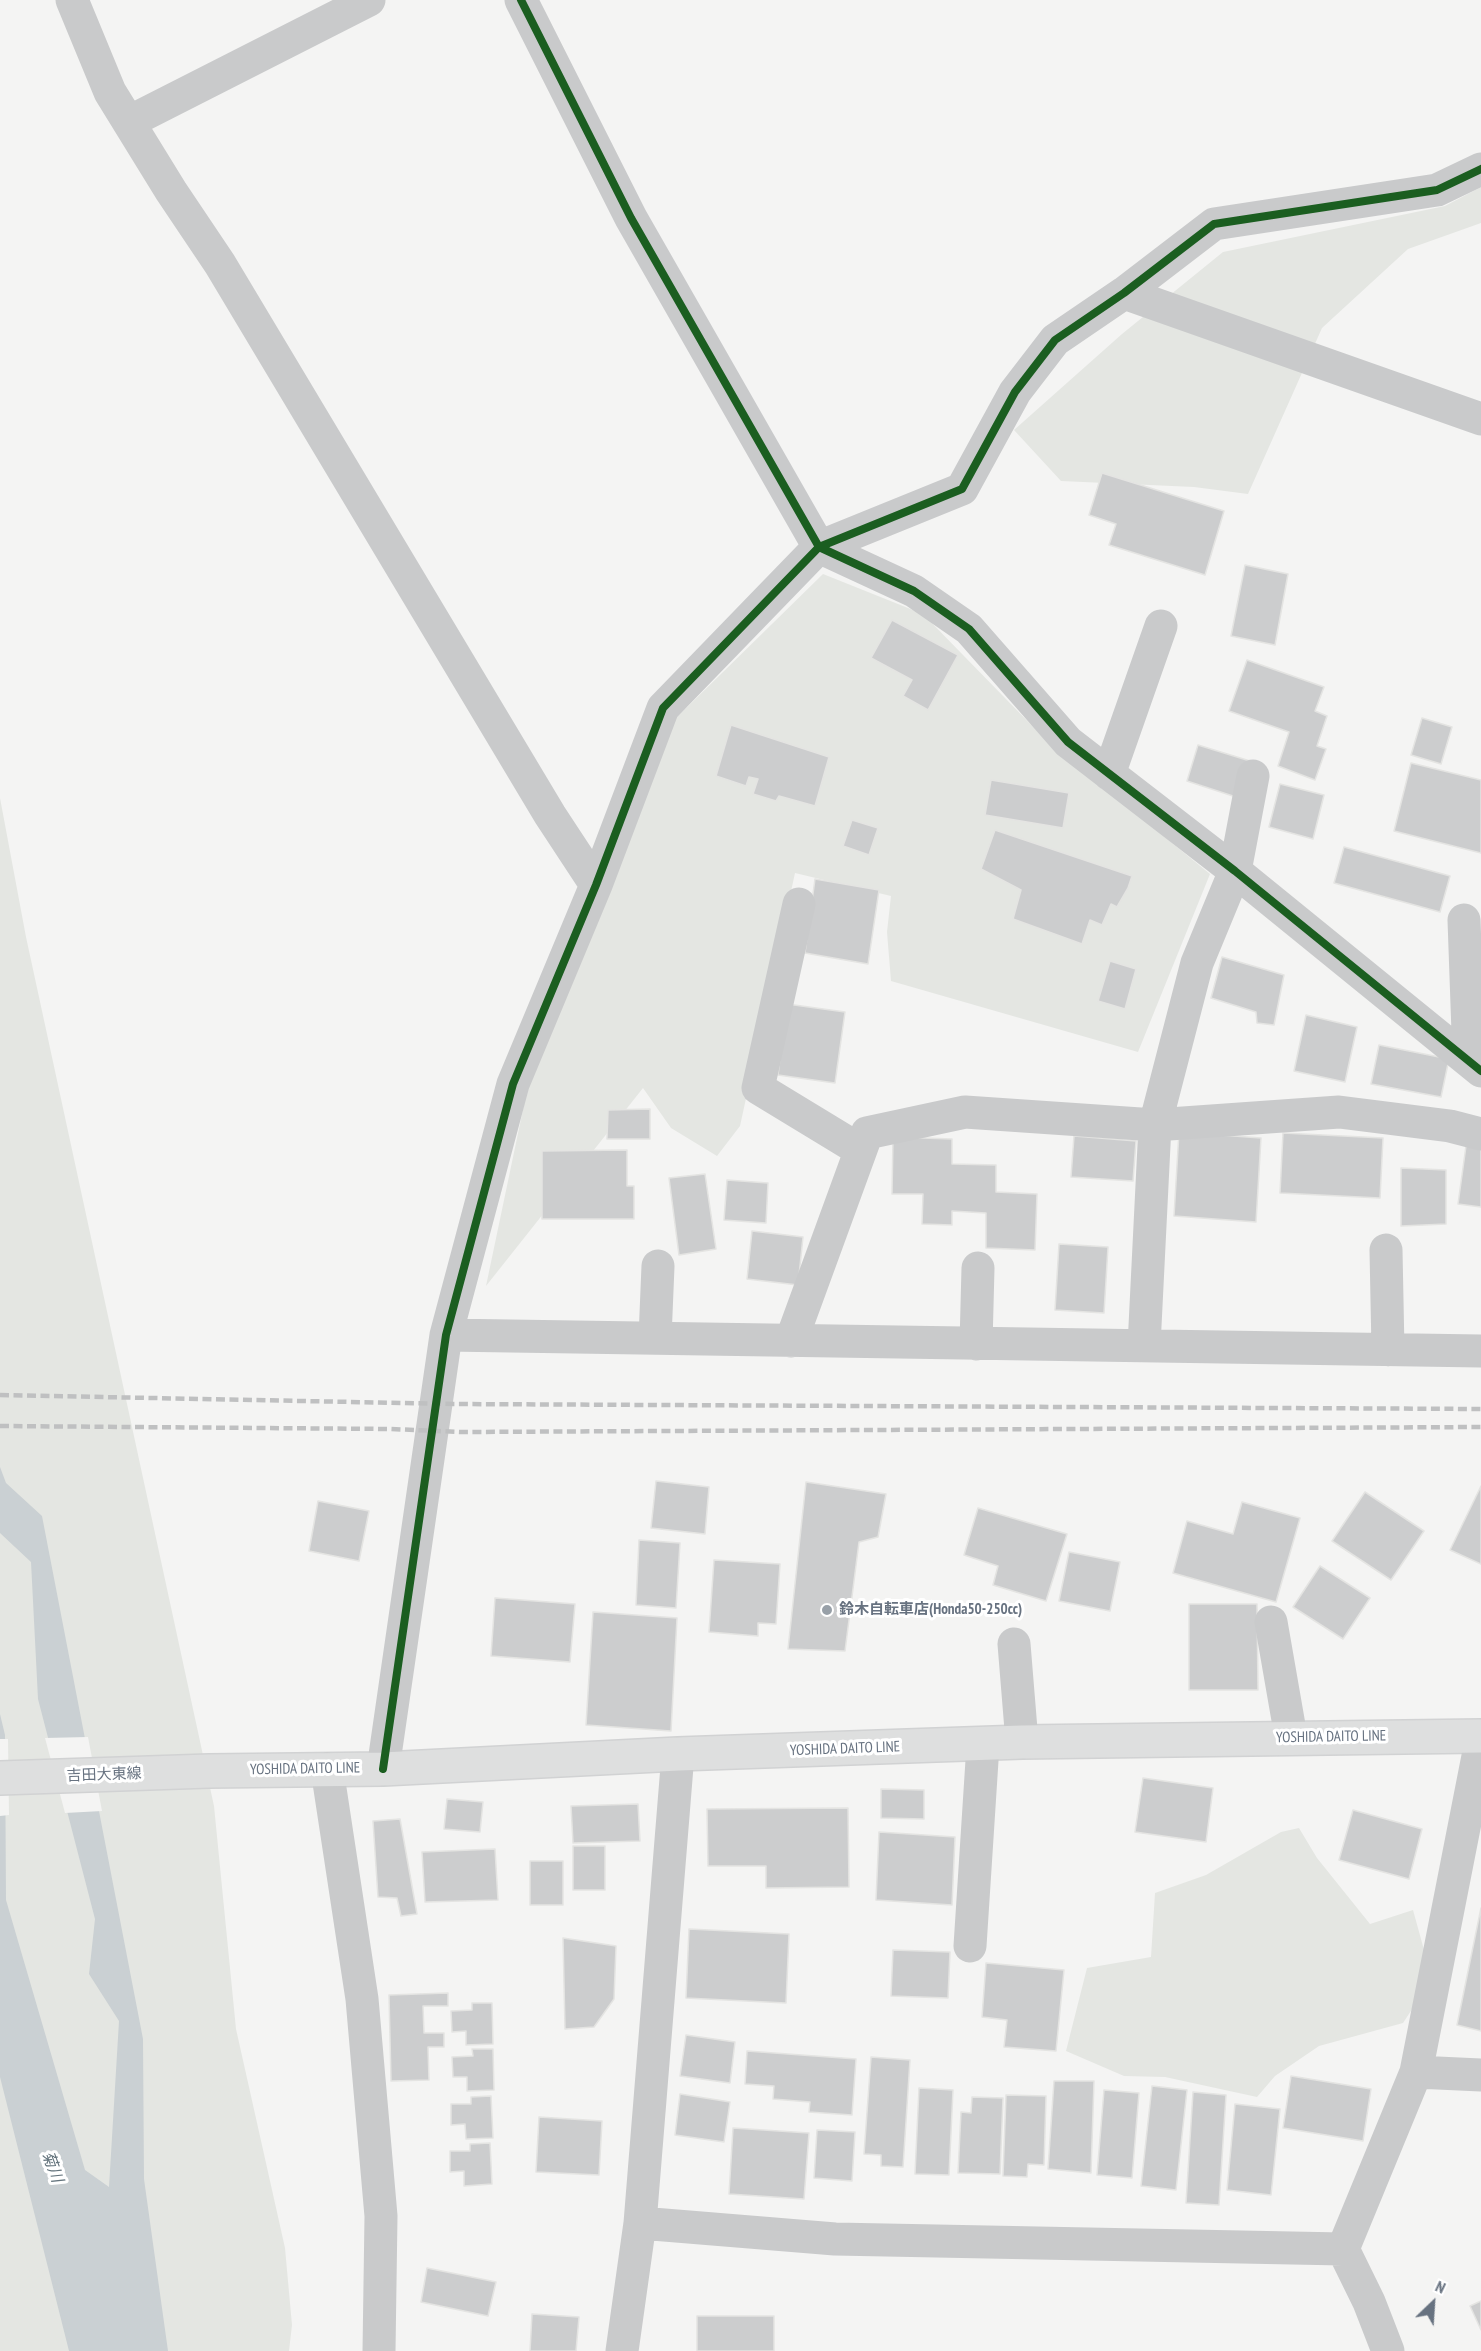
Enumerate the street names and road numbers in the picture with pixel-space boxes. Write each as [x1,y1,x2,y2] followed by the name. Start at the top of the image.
[1276,1727,1386,1747] street label: YOSHIDA DAITO LINE
[790,1738,900,1760] street label: YOSHIDA DAITO LINE
[250,1759,360,1779] street label: YOSHIDA DAITO LINE
[66,1765,142,1785] street label: 吉田大東線

